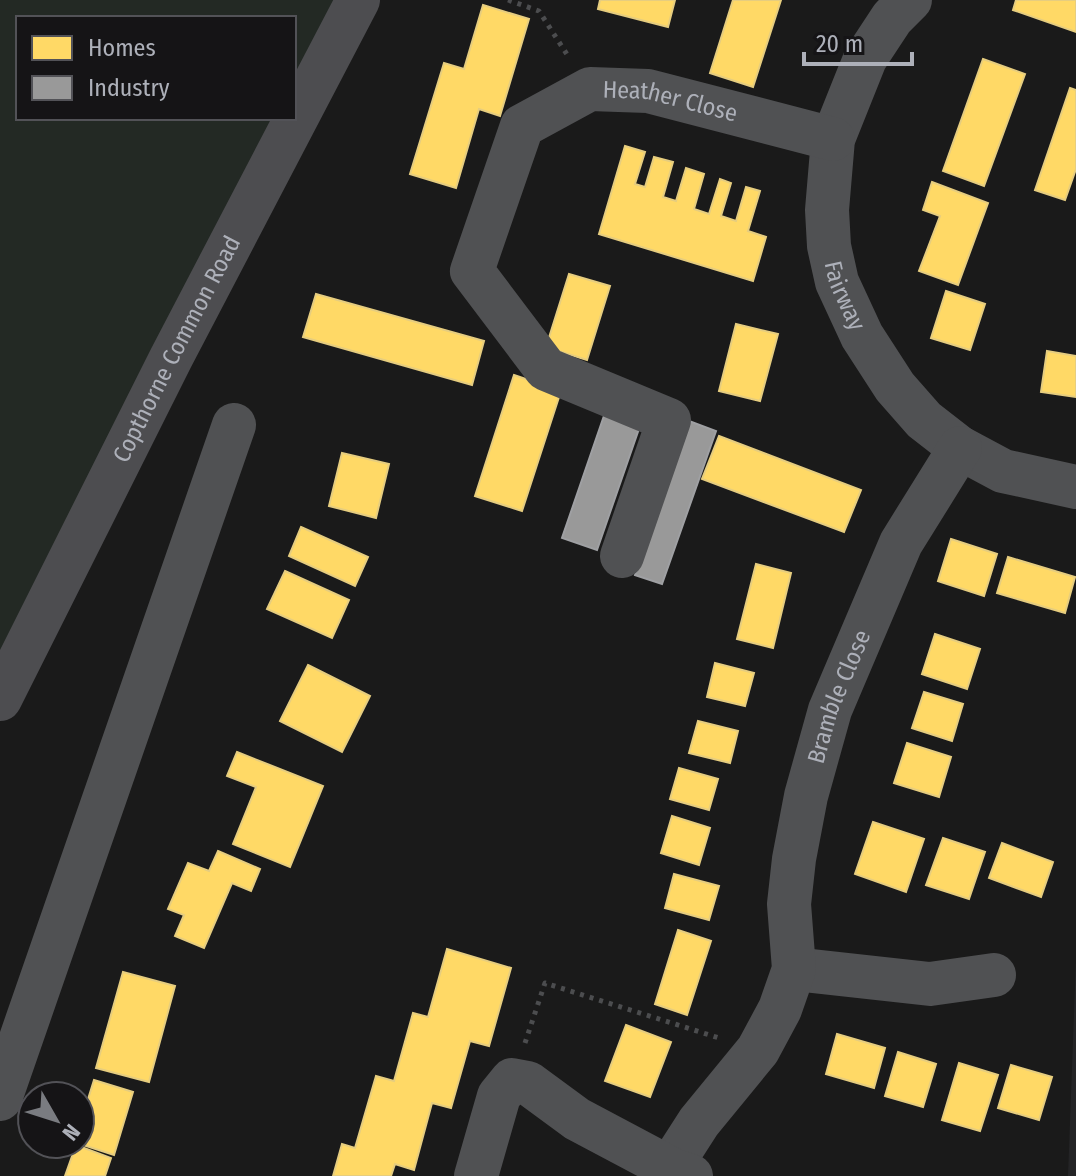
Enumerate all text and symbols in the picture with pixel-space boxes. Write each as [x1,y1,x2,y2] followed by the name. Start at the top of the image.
[16,16,296,120] legend
[804,16,912,66] scale bar
[816,30,863,58] text: 20 m
[88,34,156,62] text: Homes
[88,74,170,102] text: Industry
[602,75,741,128] street label: Heather Close
[107,231,246,467] street label: Copthorne Common Road
[819,258,871,335] street label: Fairway
[802,626,876,767] street label: Bramble Close
[16,1080,96,1160] north arrow
[57,1119,86,1146] text: N

